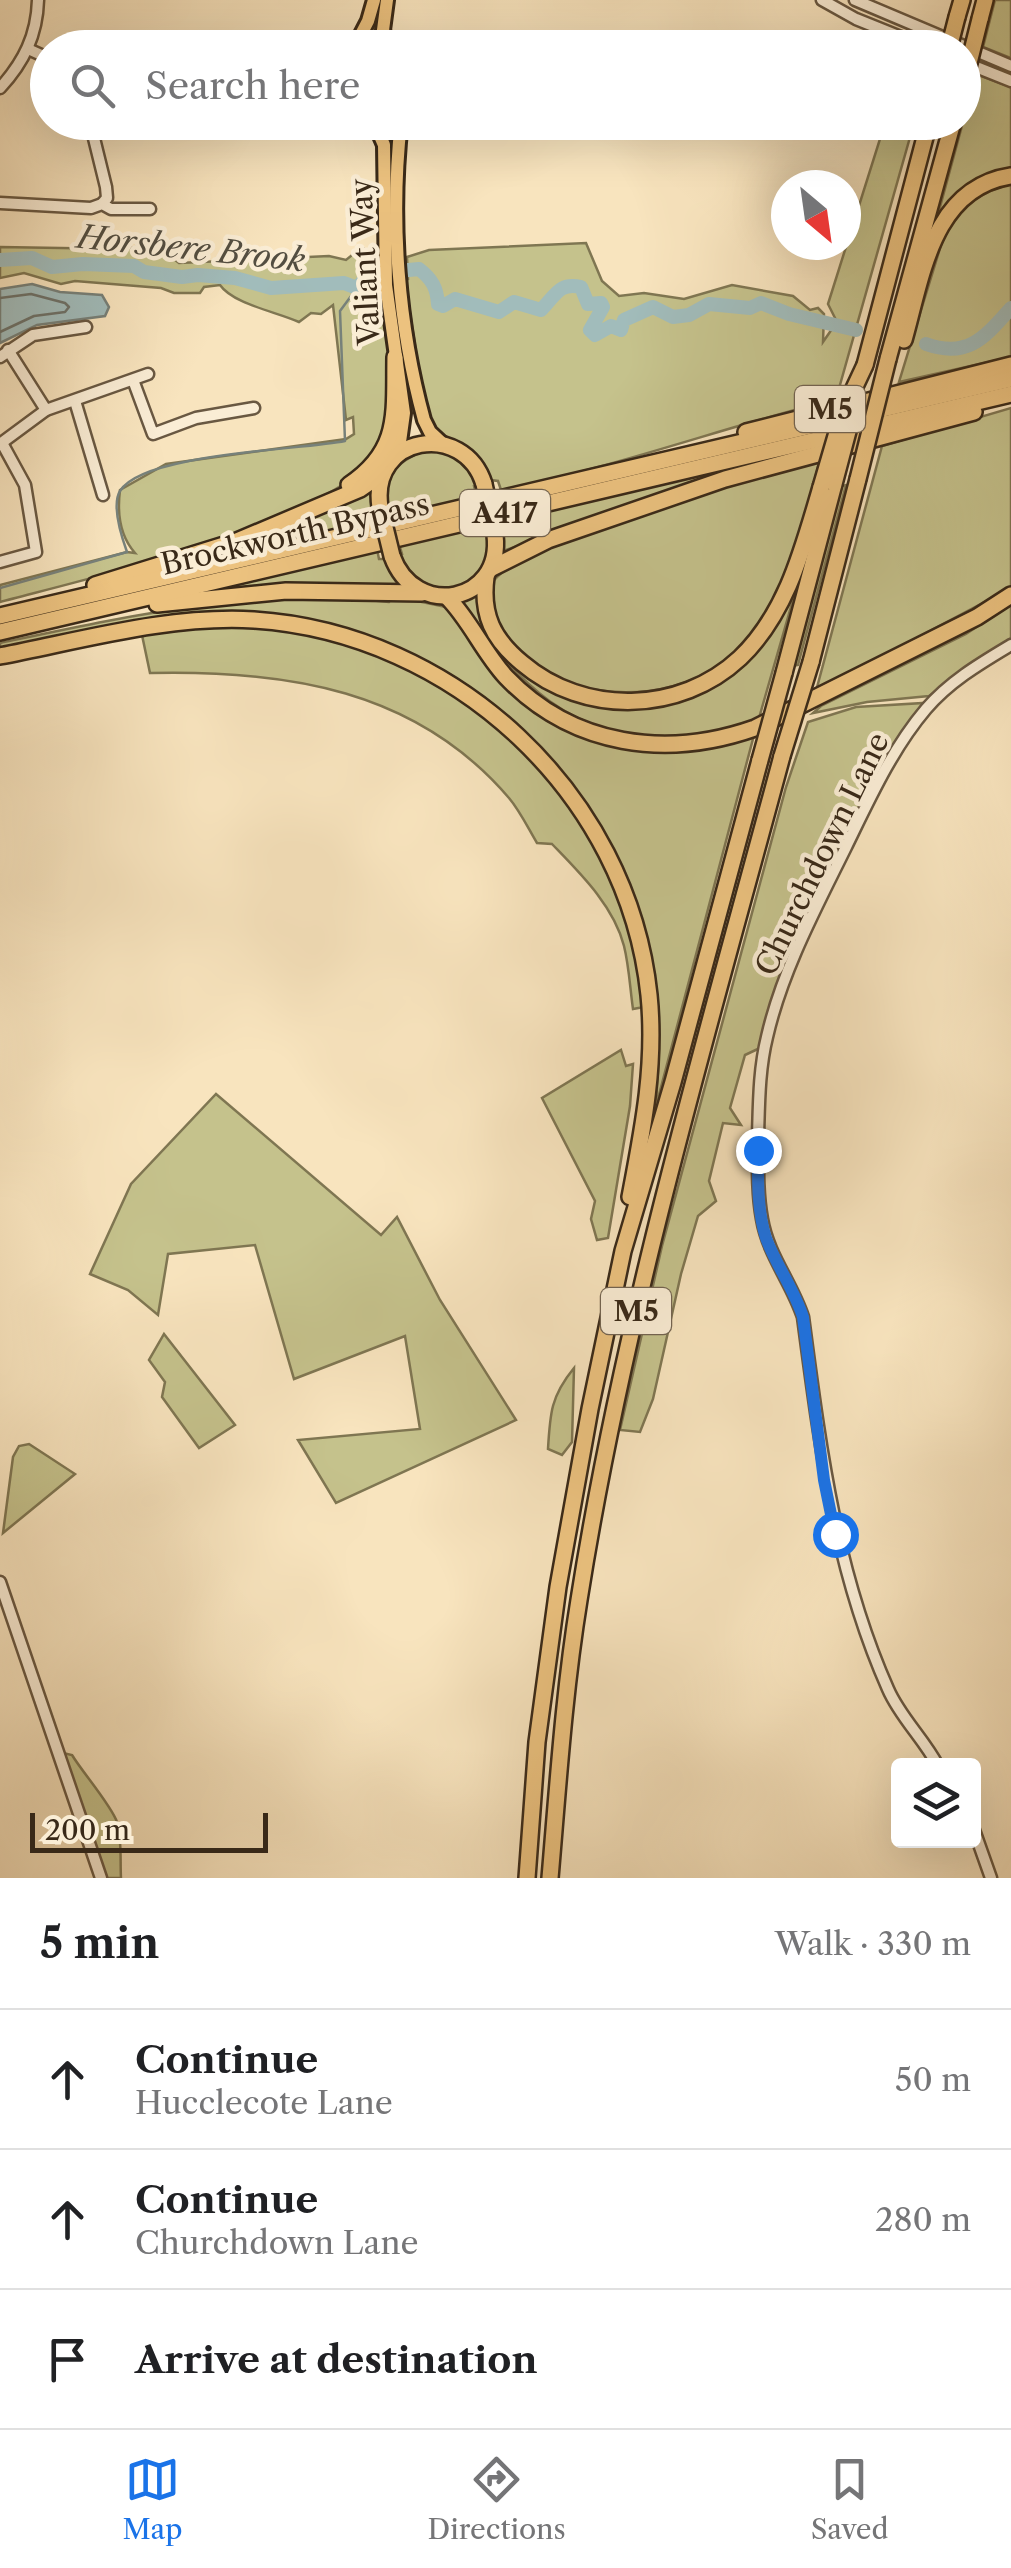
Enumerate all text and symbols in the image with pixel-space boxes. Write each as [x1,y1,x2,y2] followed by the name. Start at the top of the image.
[30,30,981,140] search box
[65,58,120,113] icon: search
[145,62,360,109] text: Search here
[771,170,861,260] north arrow
[342,177,388,347] street label: Valiant Way
[72,216,307,279] water label: Horsbere Brook
[795,386,865,432] road number: M5
[157,485,433,583] street label: Brockworth Bypass
[460,490,550,536] road number: A417
[747,727,897,981] street label: Churchdown Lane
[736,1128,782,1174] route end
[601,1288,671,1334] road number: M5
[813,1512,859,1558] route start
[891,1758,981,1848] map controls
[891,1758,981,1848] button: layers
[30,1808,268,1852] scale bar
[45,1813,130,1847] text: 200 m
[40,1917,159,1969] text: 5 min
[775,1924,971,1963] text: Walk · 330 m
[135,2036,318,2083] text: Continue
[40,2052,95,2107] icon: ahead
[895,2060,971,2099] text: 50 m
[135,2083,393,2122] text: Hucclecote Lane
[135,2176,318,2223] text: Continue
[40,2192,95,2247] icon: ahead
[875,2200,971,2239] text: 280 m
[135,2223,418,2262] text: Churchdown Lane
[40,2332,95,2387] icon: arrive
[135,2336,538,2383] text: Arrive at destination
[122,2452,183,2546] tab: Map
[427,2452,566,2546] tab: Directions
[811,2452,889,2546] tab: Saved

